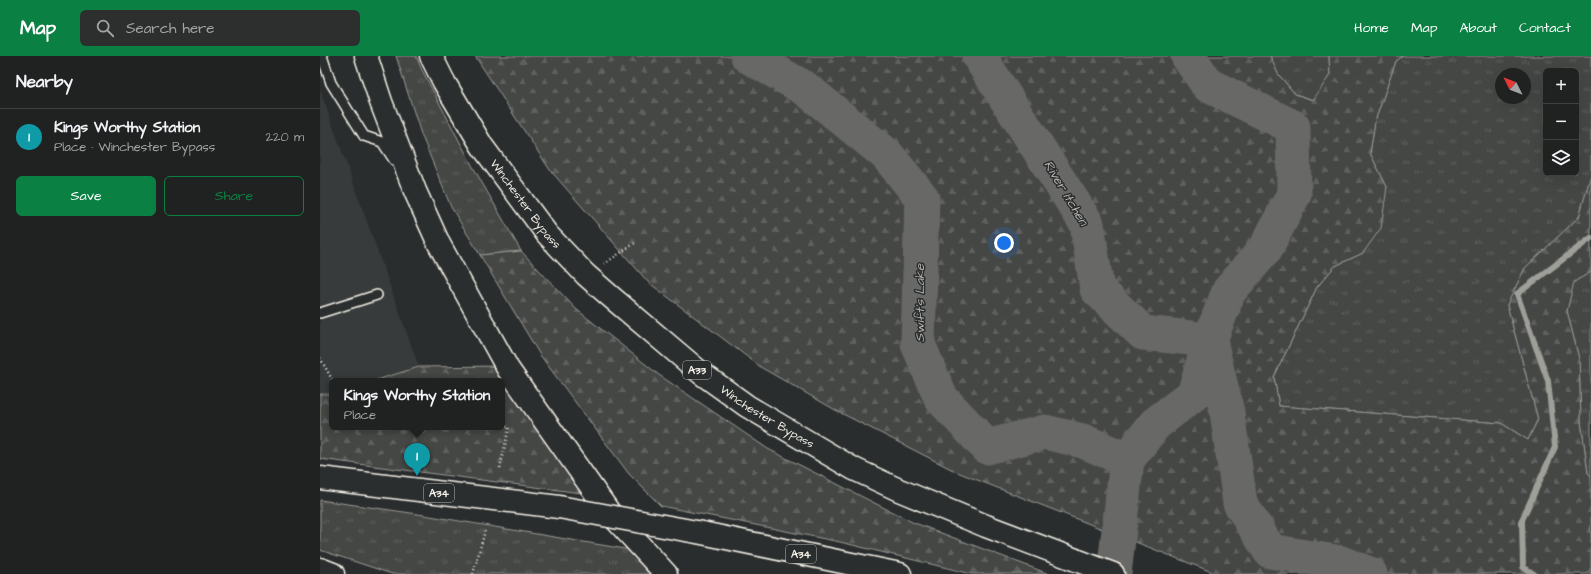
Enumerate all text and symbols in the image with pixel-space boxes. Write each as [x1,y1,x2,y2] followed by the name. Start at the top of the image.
[80,10,360,46] search box
[20,15,56,42] text: Map
[94,17,116,39] icon: search
[126,18,215,39] text: Search here
[1354,18,1389,38] text: Home
[1411,18,1437,38] text: Map
[1459,18,1497,38] text: About
[1519,18,1571,38] text: Contact
[1495,68,1531,104] north arrow
[1543,68,1579,176] map controls
[1543,68,1579,104] button: +
[16,70,73,94] text: Nearby
[1543,104,1579,140] button: −
[54,117,200,138] text: Kings Worthy Station
[28,128,30,146] text: 1
[266,128,304,146] text: 220 m
[54,138,215,156] text: Place · Winchester Bypass
[1543,140,1579,176] button: layers
[486,156,565,252] street label: Winchester Bypass
[1040,157,1093,230] water label: River Itchen
[16,176,156,216] button: Save
[164,176,304,216] button: Share
[994,233,1014,253] your location
[911,263,929,342] water label: Swift's Lake
[683,361,711,379] road number: A33
[329,378,505,430] popup
[717,381,817,452] street label: Winchester Bypass
[344,385,490,406] text: Kings Worthy Station
[344,406,376,424] text: Place
[404,443,430,476] pin: 1
[424,484,454,502] road number: A34
[786,545,816,563] road number: A34

